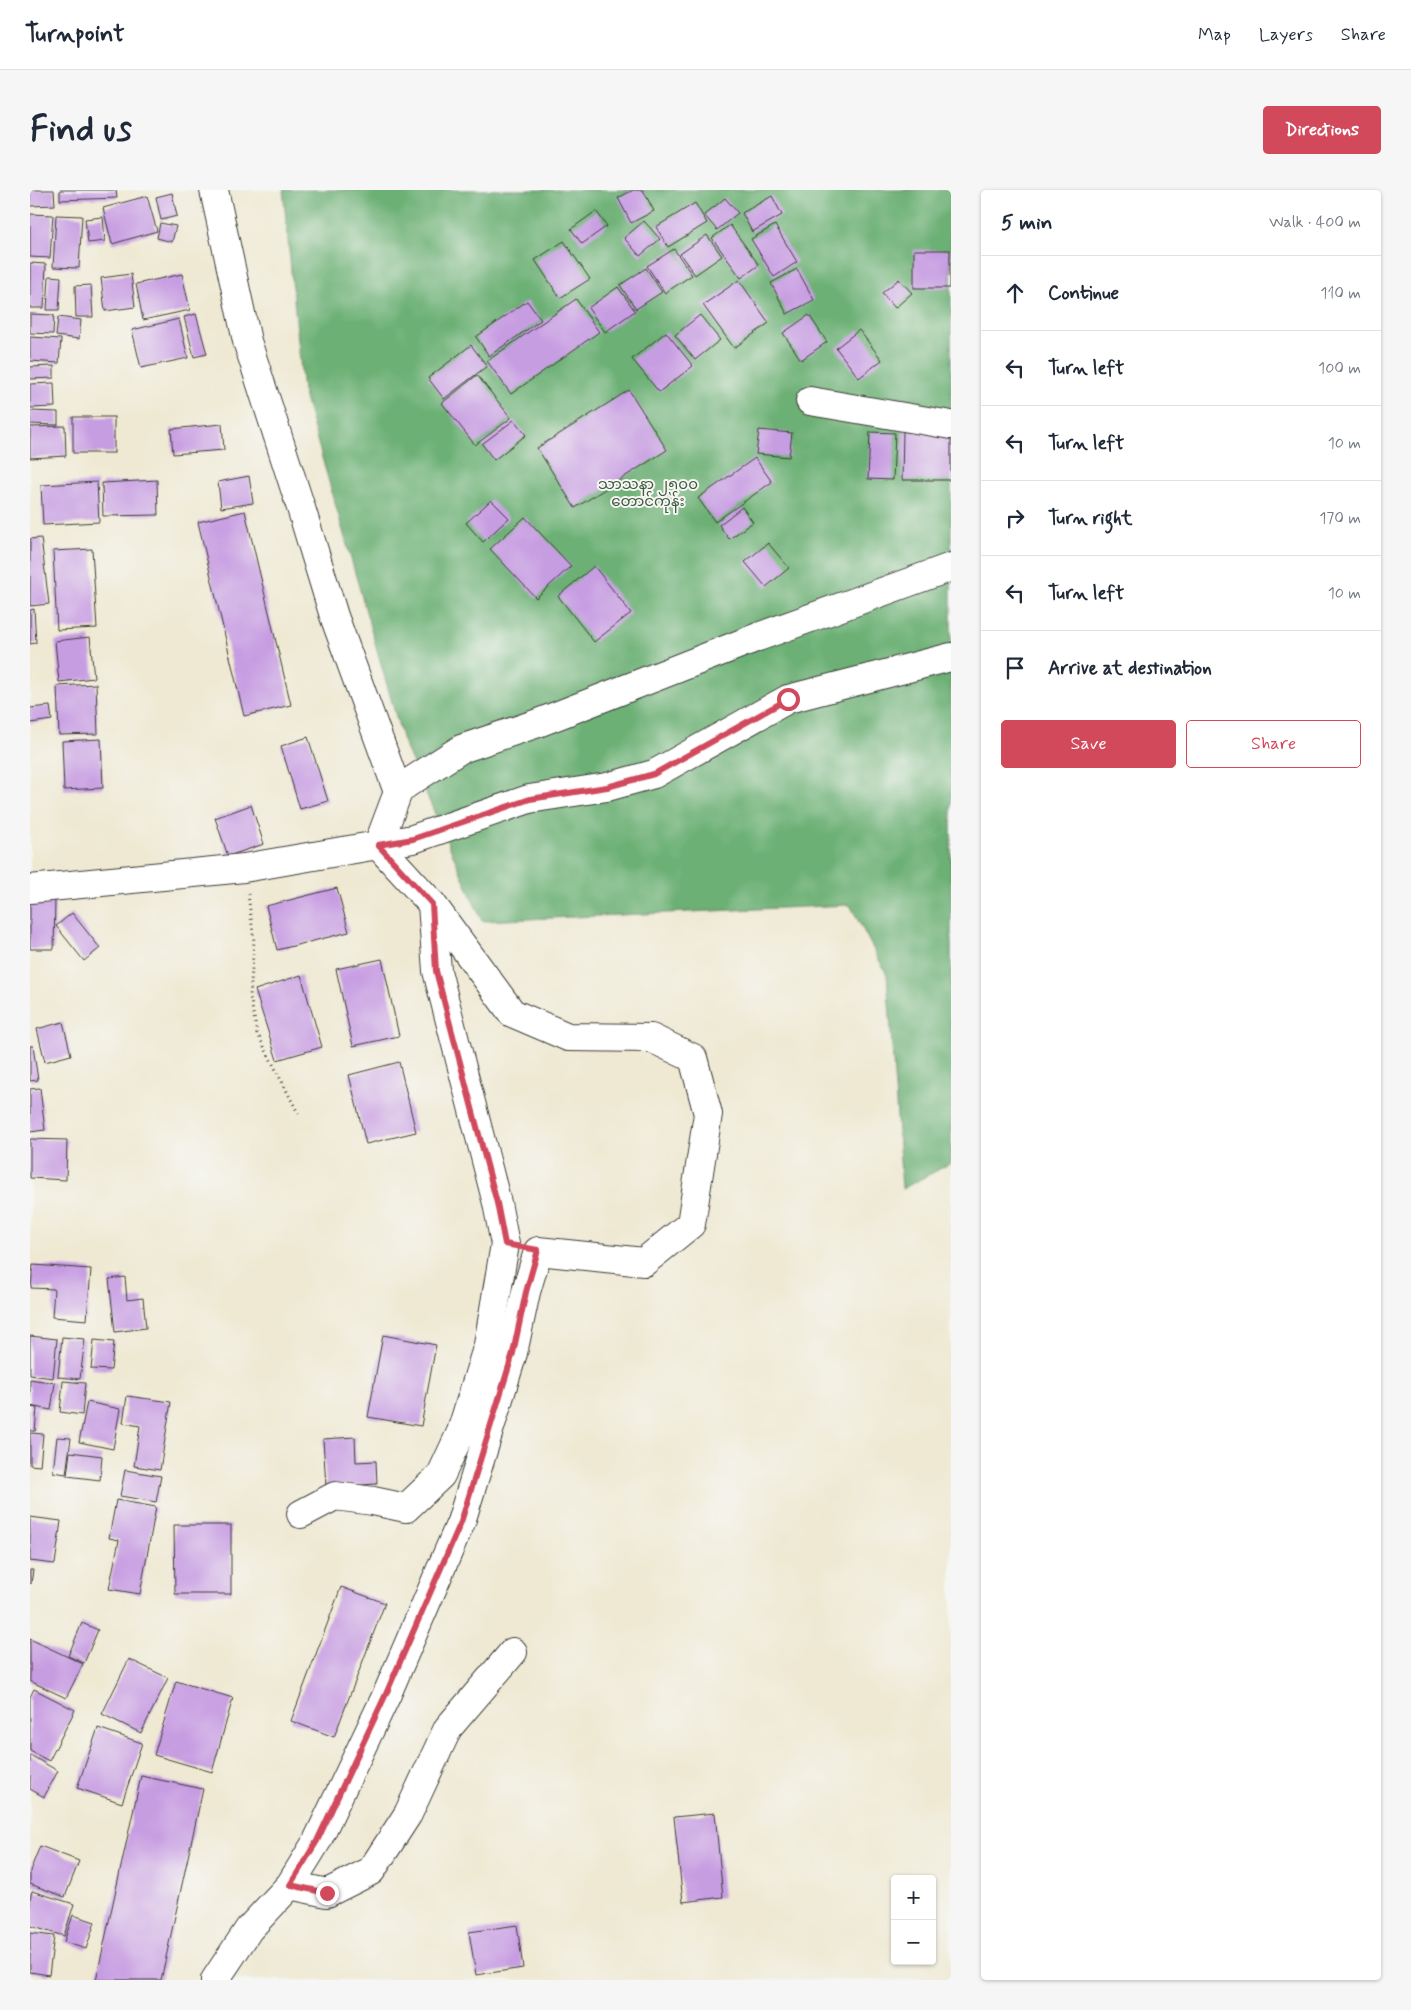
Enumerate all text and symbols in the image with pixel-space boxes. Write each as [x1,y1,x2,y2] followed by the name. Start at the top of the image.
[25,19,125,50] text: Turnpoint
[1198,23,1231,47] text: Map
[1259,23,1313,47] text: Layers
[1341,23,1386,47] text: Share
[1263,106,1381,154] button: Directions
[30,107,132,153] text: Find us
[1001,209,1053,237] text: 5 min
[1269,212,1361,233] text: Walk · 400 m
[1001,279,1029,307] icon: ahead
[1048,281,1119,306] text: Continue
[1320,283,1361,304] text: 110 m
[1001,354,1029,382] icon: left
[1048,356,1124,381] text: Turn left
[1318,358,1361,379] text: 100 m
[1001,429,1029,457] icon: left
[1048,431,1124,456] text: Turn left
[1328,433,1361,454] text: 10 m
[598,475,698,513] park label: သာသနာ ၂၅၀၀ တောင်ကုန်း
[1001,504,1029,532] icon: right
[1048,506,1132,531] text: Turn right
[1319,508,1361,529] text: 170 m
[1001,579,1029,607] icon: left
[1048,581,1124,606] text: Turn left
[1328,583,1361,604] text: 10 m
[1001,654,1029,682] icon: arrive
[1048,656,1212,681] text: Arrive at destination
[777,688,800,711] route start
[1001,720,1176,768] button: Save
[1186,720,1361,768] button: Share
[891,1875,936,1965] map controls
[891,1875,936,1920] button: +
[316,1882,339,1905] route end
[891,1920,936,1965] button: −

